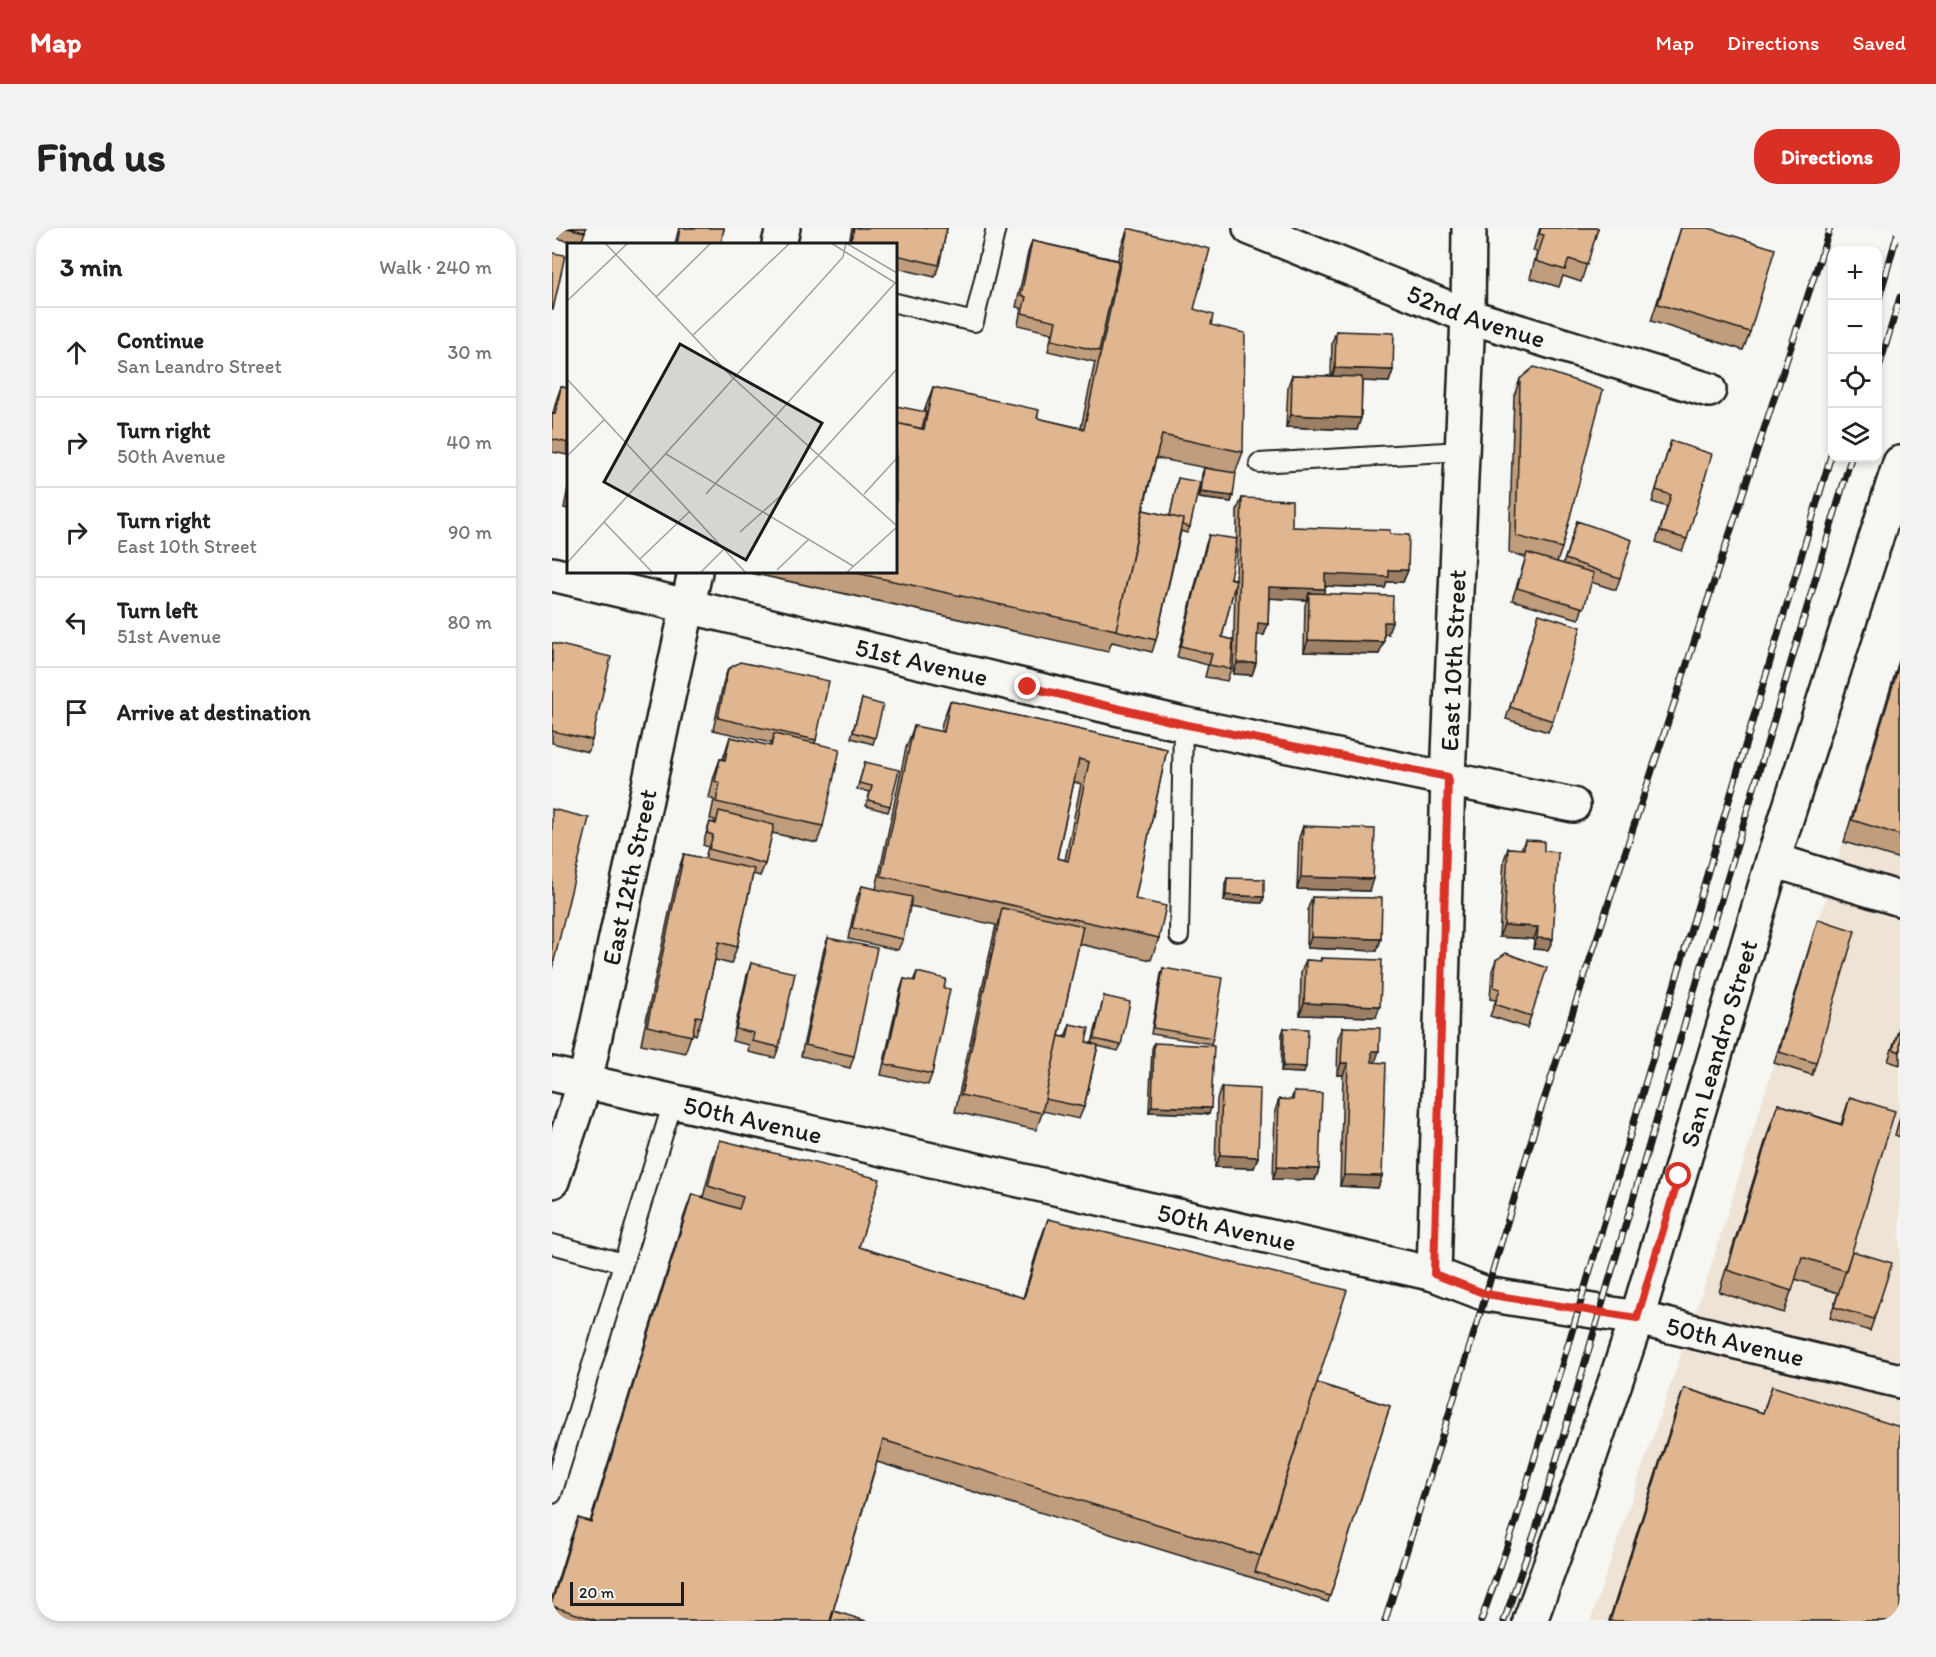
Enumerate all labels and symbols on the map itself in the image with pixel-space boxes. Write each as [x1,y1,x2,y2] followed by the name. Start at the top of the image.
[567,243,897,573] inset map
[1402,277,1549,355] street label: 52nd Avenue
[1433,568,1473,752] street label: East 10th Street
[852,631,991,693] street label: 51st Avenue
[1014,673,1040,699] route end
[595,786,664,968] street label: East 12th Street
[1673,936,1765,1151] street label: San Leandro Street
[681,1088,825,1151] street label: 50th Avenue
[1665,1162,1691,1188] route start
[1154,1196,1299,1258] street label: 50th Avenue
[1663,1310,1808,1374] street label: 50th Avenue
[570,1579,684,1606] scale bar

